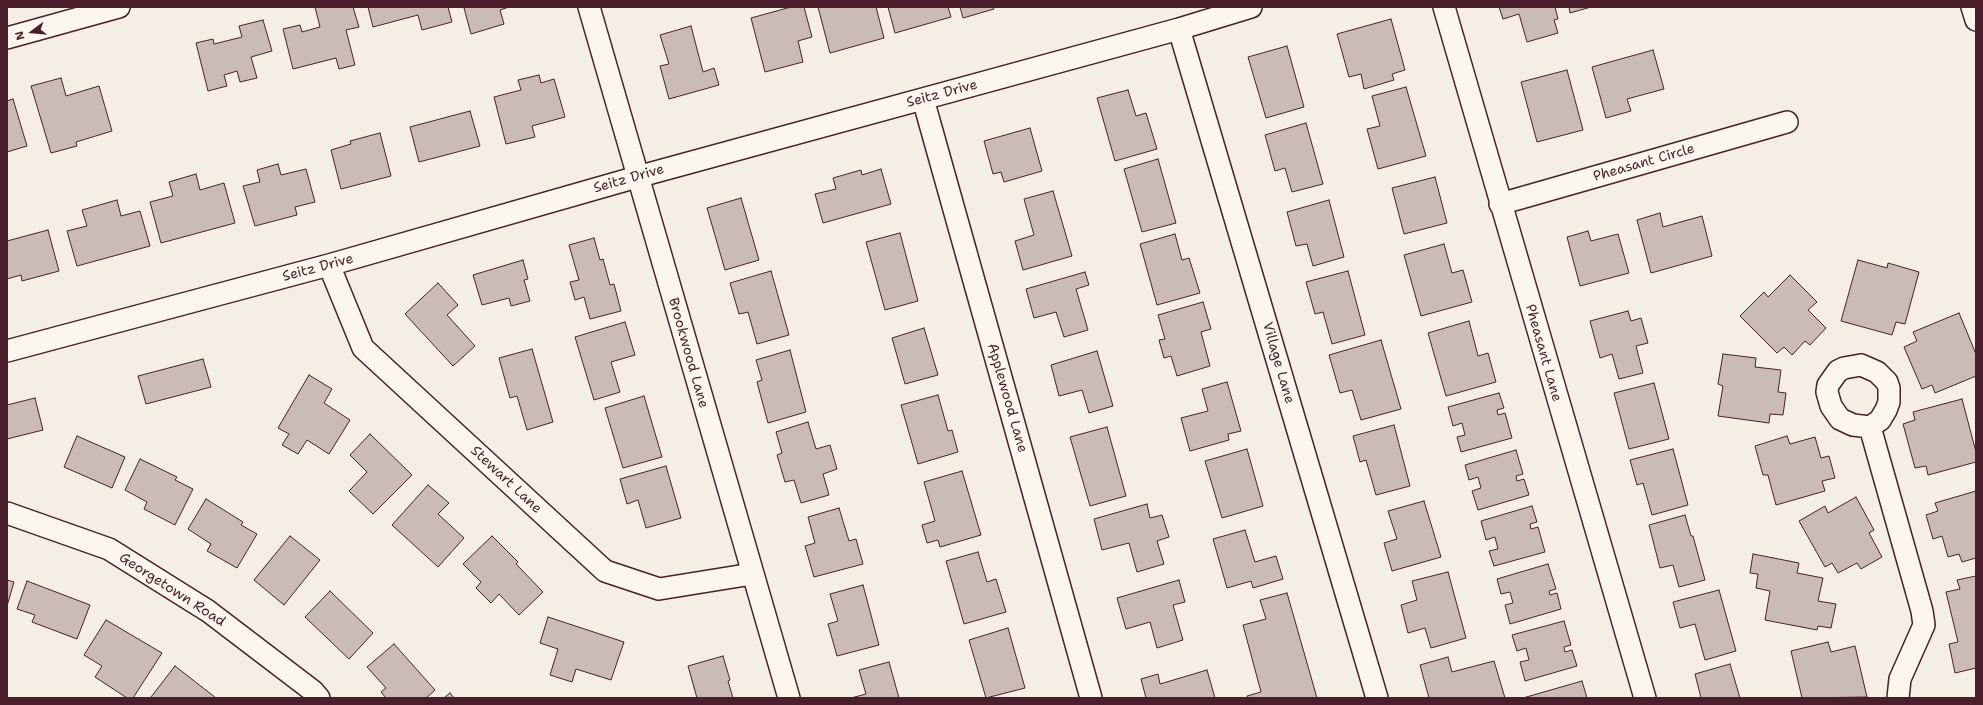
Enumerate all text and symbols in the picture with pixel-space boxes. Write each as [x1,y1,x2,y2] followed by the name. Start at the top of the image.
[12,12,52,52] north arrow
[12,29,28,42] text: N
[905,76,979,112] street label: Seitz Drive
[1591,141,1697,185] street label: Pheasant Circle
[592,161,666,197] street label: Seitz Drive
[281,250,355,286] street label: Seitz Drive
[664,296,712,410] street label: Brookwood Lane
[1521,302,1565,404] street label: Pheasant Lane
[1258,320,1298,406] street label: Village Lane
[983,341,1031,455] street label: Applewood Lane
[467,443,545,517] street label: Stewart Lane
[116,549,228,631] street label: Georgetown Road

